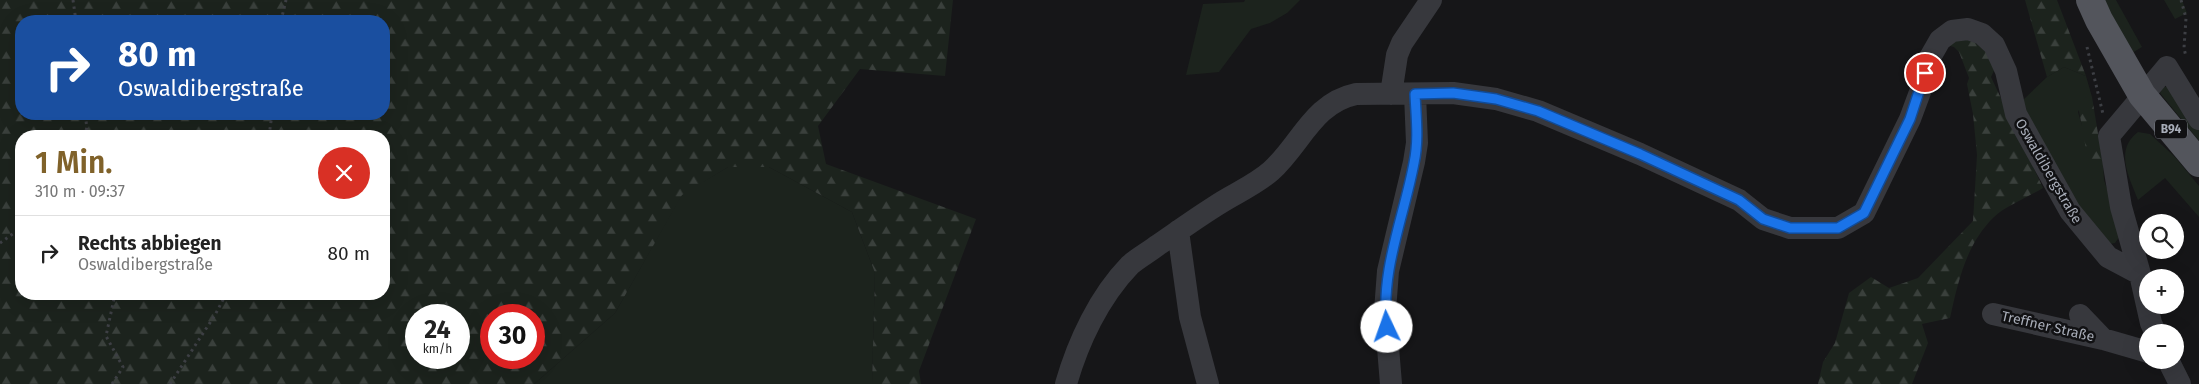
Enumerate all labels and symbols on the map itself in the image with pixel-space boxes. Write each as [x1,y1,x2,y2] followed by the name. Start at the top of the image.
[1904,52,1946,94] pin
[2012,116,2085,227] street label: Oswaldibergstraße
[2155,120,2187,138] road number: B94
[1360,300,1412,352] position arrow
[480,304,545,369] speed limit sign: 30
[2000,308,2096,345] street label: Treffner Straße

